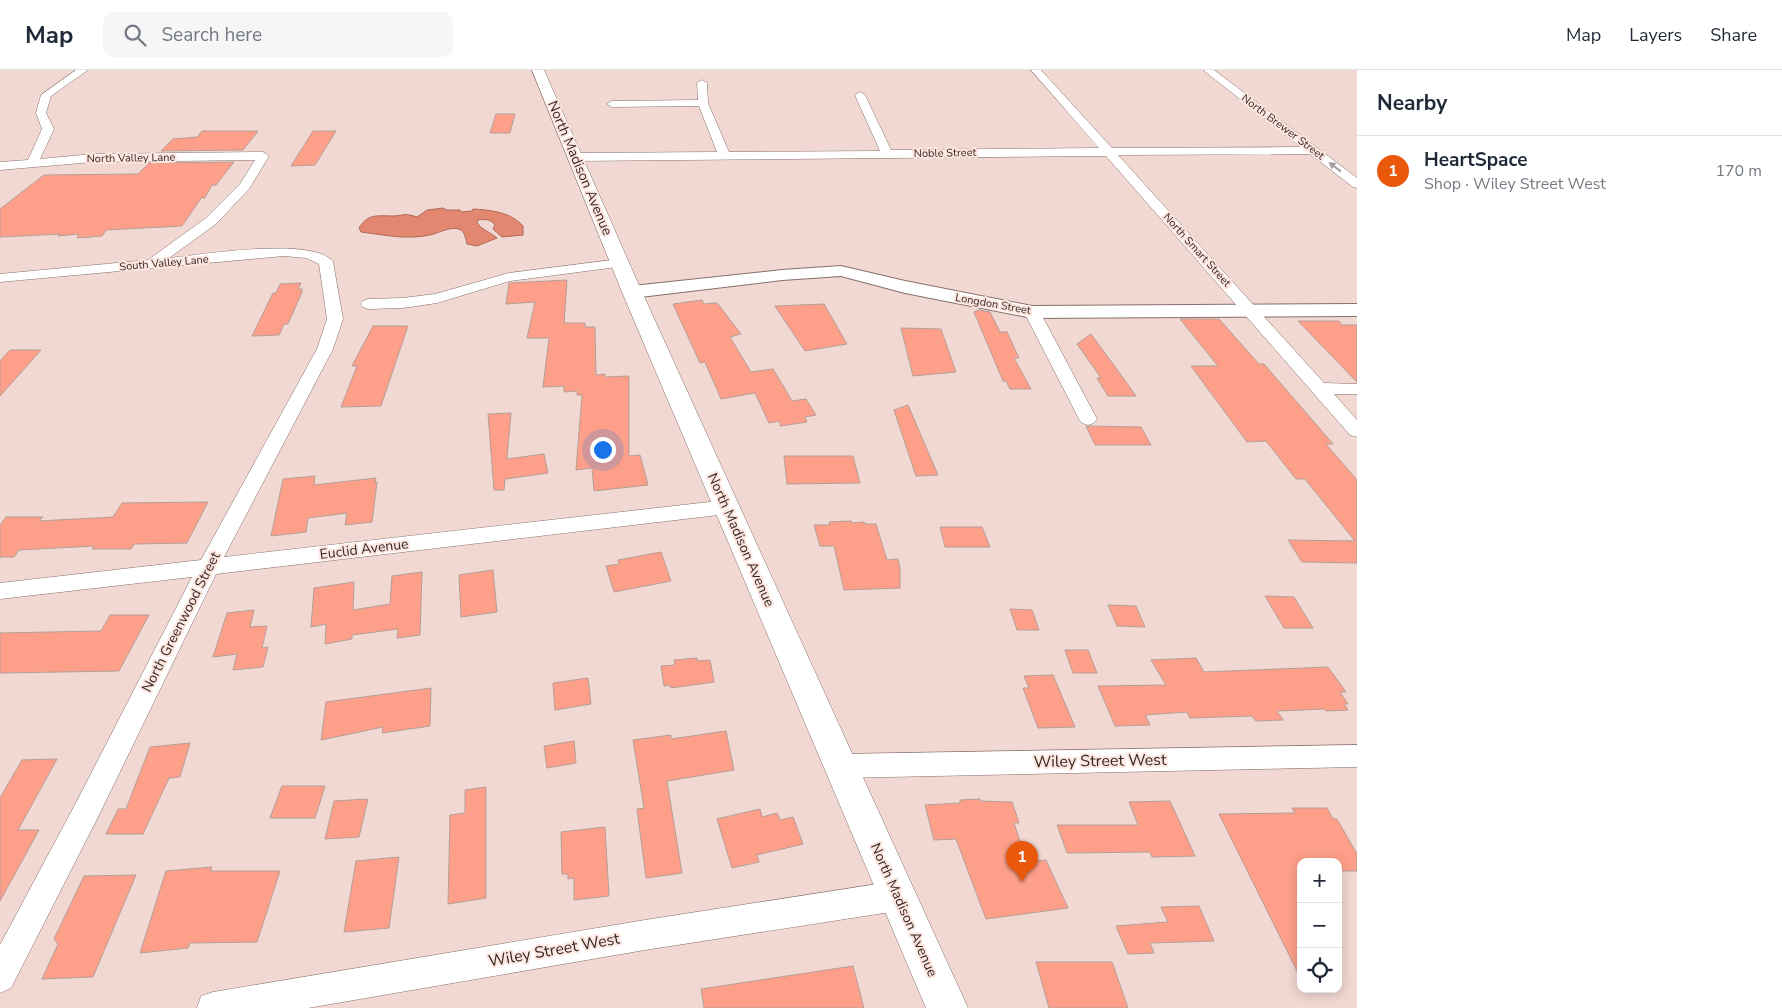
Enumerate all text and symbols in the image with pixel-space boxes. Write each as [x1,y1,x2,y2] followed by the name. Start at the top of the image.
[103,12,453,57] search box
[25,19,73,51] text: Map
[121,21,149,49] icon: search
[161,22,262,48] text: Search here
[1566,23,1601,47] text: Map
[1629,23,1682,47] text: Layers
[1710,23,1757,47] text: Share
[1377,89,1447,117] text: Nearby
[1238,91,1328,163] street label: North Brewer Street
[543,98,617,238] street label: North Madison Avenue
[914,145,977,161] street label: Noble Street
[1424,147,1528,173] text: HeartSpace
[86,150,176,166] street label: North Valley Lane
[1388,160,1398,182] text: 1
[1715,160,1762,182] text: 170 m
[1329,161,1342,172] one-way arrow
[1424,173,1606,195] text: Shop · Wiley Street West
[1160,210,1234,290] street label: North Smart Street
[119,252,209,274] street label: South Valley Lane
[954,290,1032,318] street label: Longdon Street
[590,437,616,463] your location
[703,470,779,610] street label: North Madison Avenue
[319,534,409,564] street label: Euclid Avenue
[137,549,225,695] street label: North Greenwood Street
[1033,749,1167,773] street label: Wiley Street West
[866,840,942,980] street label: North Madison Avenue
[1006,841,1038,882] pin: 1
[1297,858,1342,993] map controls
[1297,858,1342,903] button: +
[1297,903,1342,948] button: −
[487,928,622,972] street label: Wiley Street West
[1297,948,1342,993] button: locate

